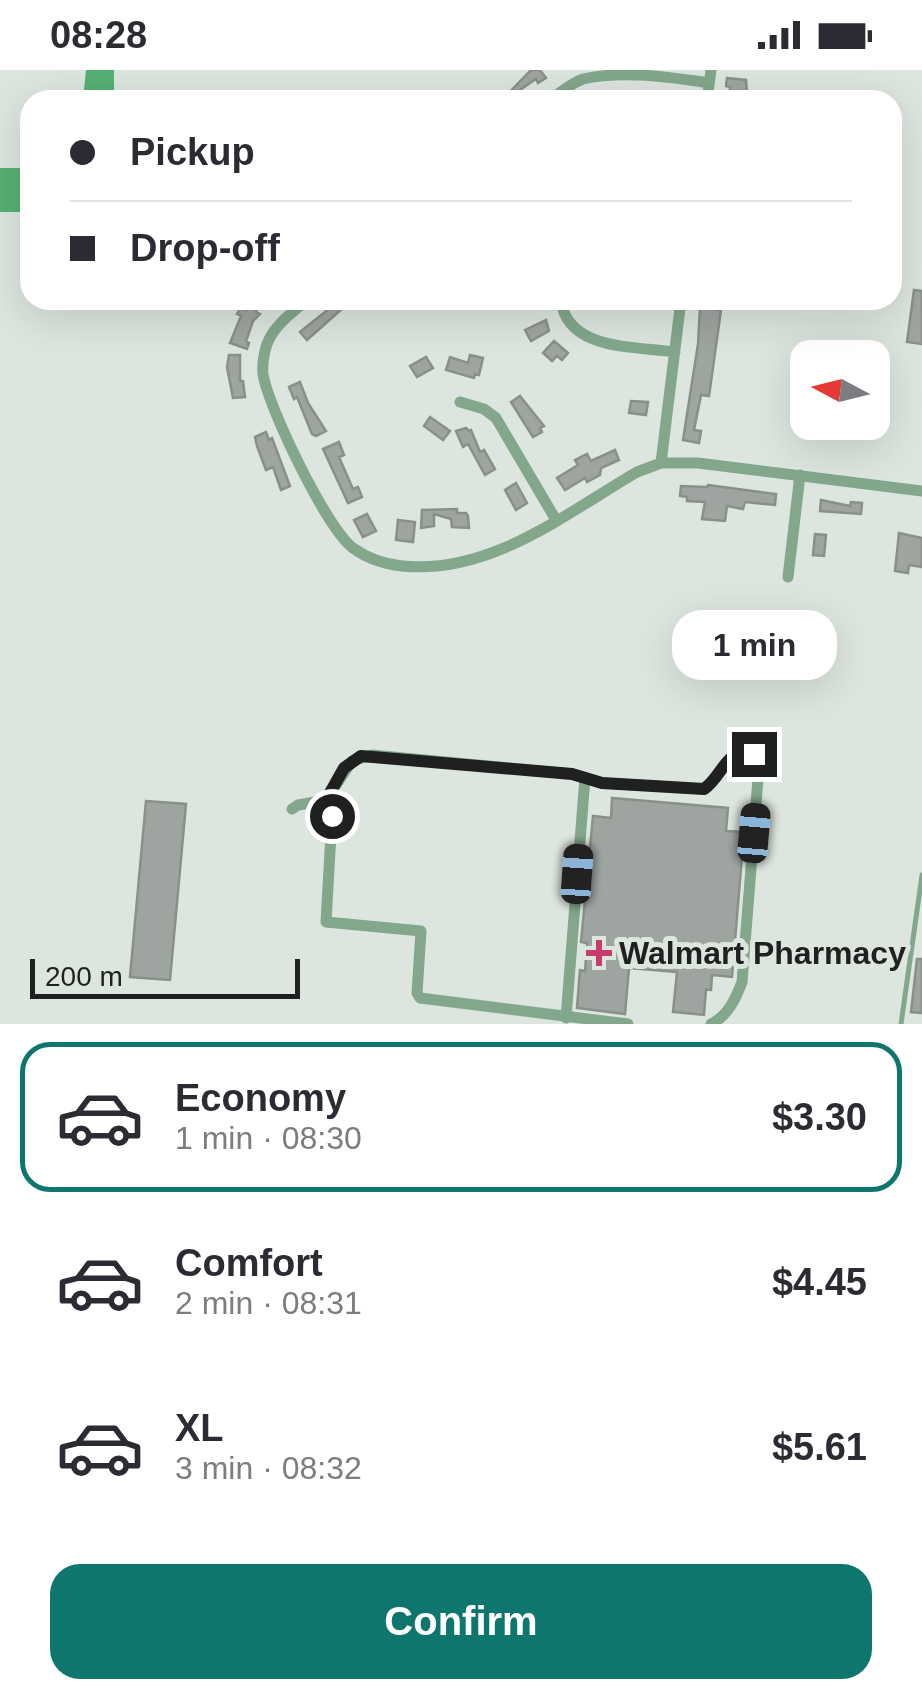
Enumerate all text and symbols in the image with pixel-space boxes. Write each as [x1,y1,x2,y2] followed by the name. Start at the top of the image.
[50,14,147,56] text: 08:28
[130,131,255,173] text: Pickup
[130,227,280,269] text: Drop-off
[790,340,890,440] north arrow
[790,340,890,440] map controls
[672,609,836,679] callout: 1 min
[713,627,796,663] text: 1 min
[732,732,777,777] route end
[310,794,355,839] route start
[736,802,772,864] car
[560,843,594,905] car
[619,935,906,971] place label: Walmart Pharmacy
[588,942,610,964] marker: Walmart Pharmacy
[30,954,300,998] scale bar
[45,961,123,992] text: 200 m
[55,1072,145,1162] icon: car
[175,1077,346,1119] text: Economy
[772,1096,867,1138] text: $3.30
[175,1120,362,1156] text: 1 min · 08:30
[55,1237,145,1327] icon: car
[175,1242,323,1284] text: Comfort
[772,1261,867,1303] text: $4.45
[175,1285,362,1321] text: 2 min · 08:31
[55,1402,145,1492] icon: car
[175,1407,224,1449] text: XL
[772,1426,867,1468] text: $5.61
[175,1450,362,1486] text: 3 min · 08:32
[50,1564,872,1679] button: Confirm

